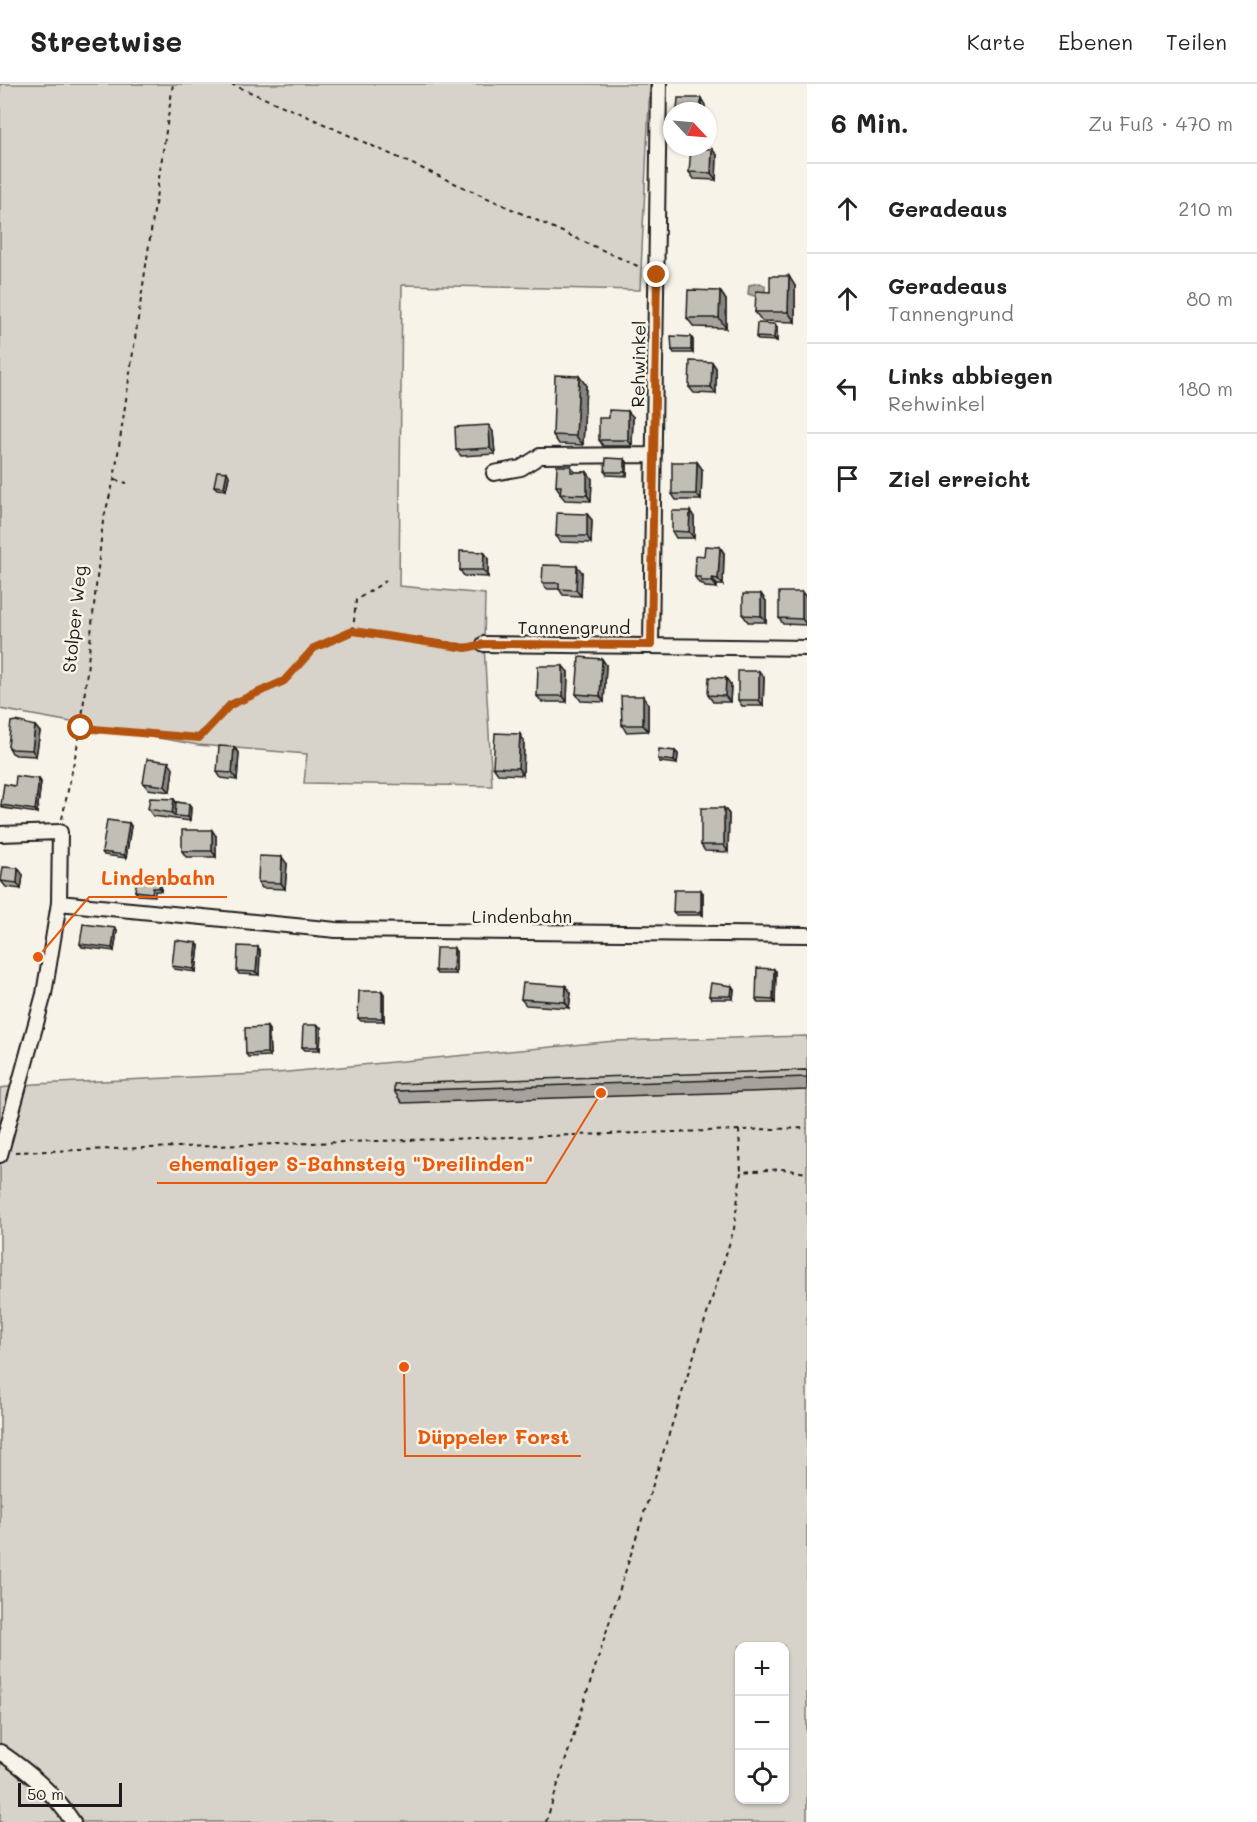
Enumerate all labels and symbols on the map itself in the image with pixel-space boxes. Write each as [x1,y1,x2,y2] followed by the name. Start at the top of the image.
[663,102,717,156] north arrow
[643,261,669,287] route end
[625,320,651,408] street label: Rehwinkel
[56,564,92,674] street label: Stolper Weg
[517,615,631,639] street label: Tannengrund
[67,714,93,740] route start
[89,859,227,897] callout: Lindenbahn
[101,864,215,890] text: Lindenbahn
[472,904,572,928] street label: Lindenbahn
[157,1145,546,1183] callout: ehemaliger S-Bahnsteig "Dreilinden"
[169,1150,533,1176] text: ehemaliger S-Bahnsteig "Dreilinden"
[405,1418,581,1456] callout: Düppeler Forst
[417,1423,569,1449] text: Düppeler Forst
[18,1780,122,1808] scale bar

